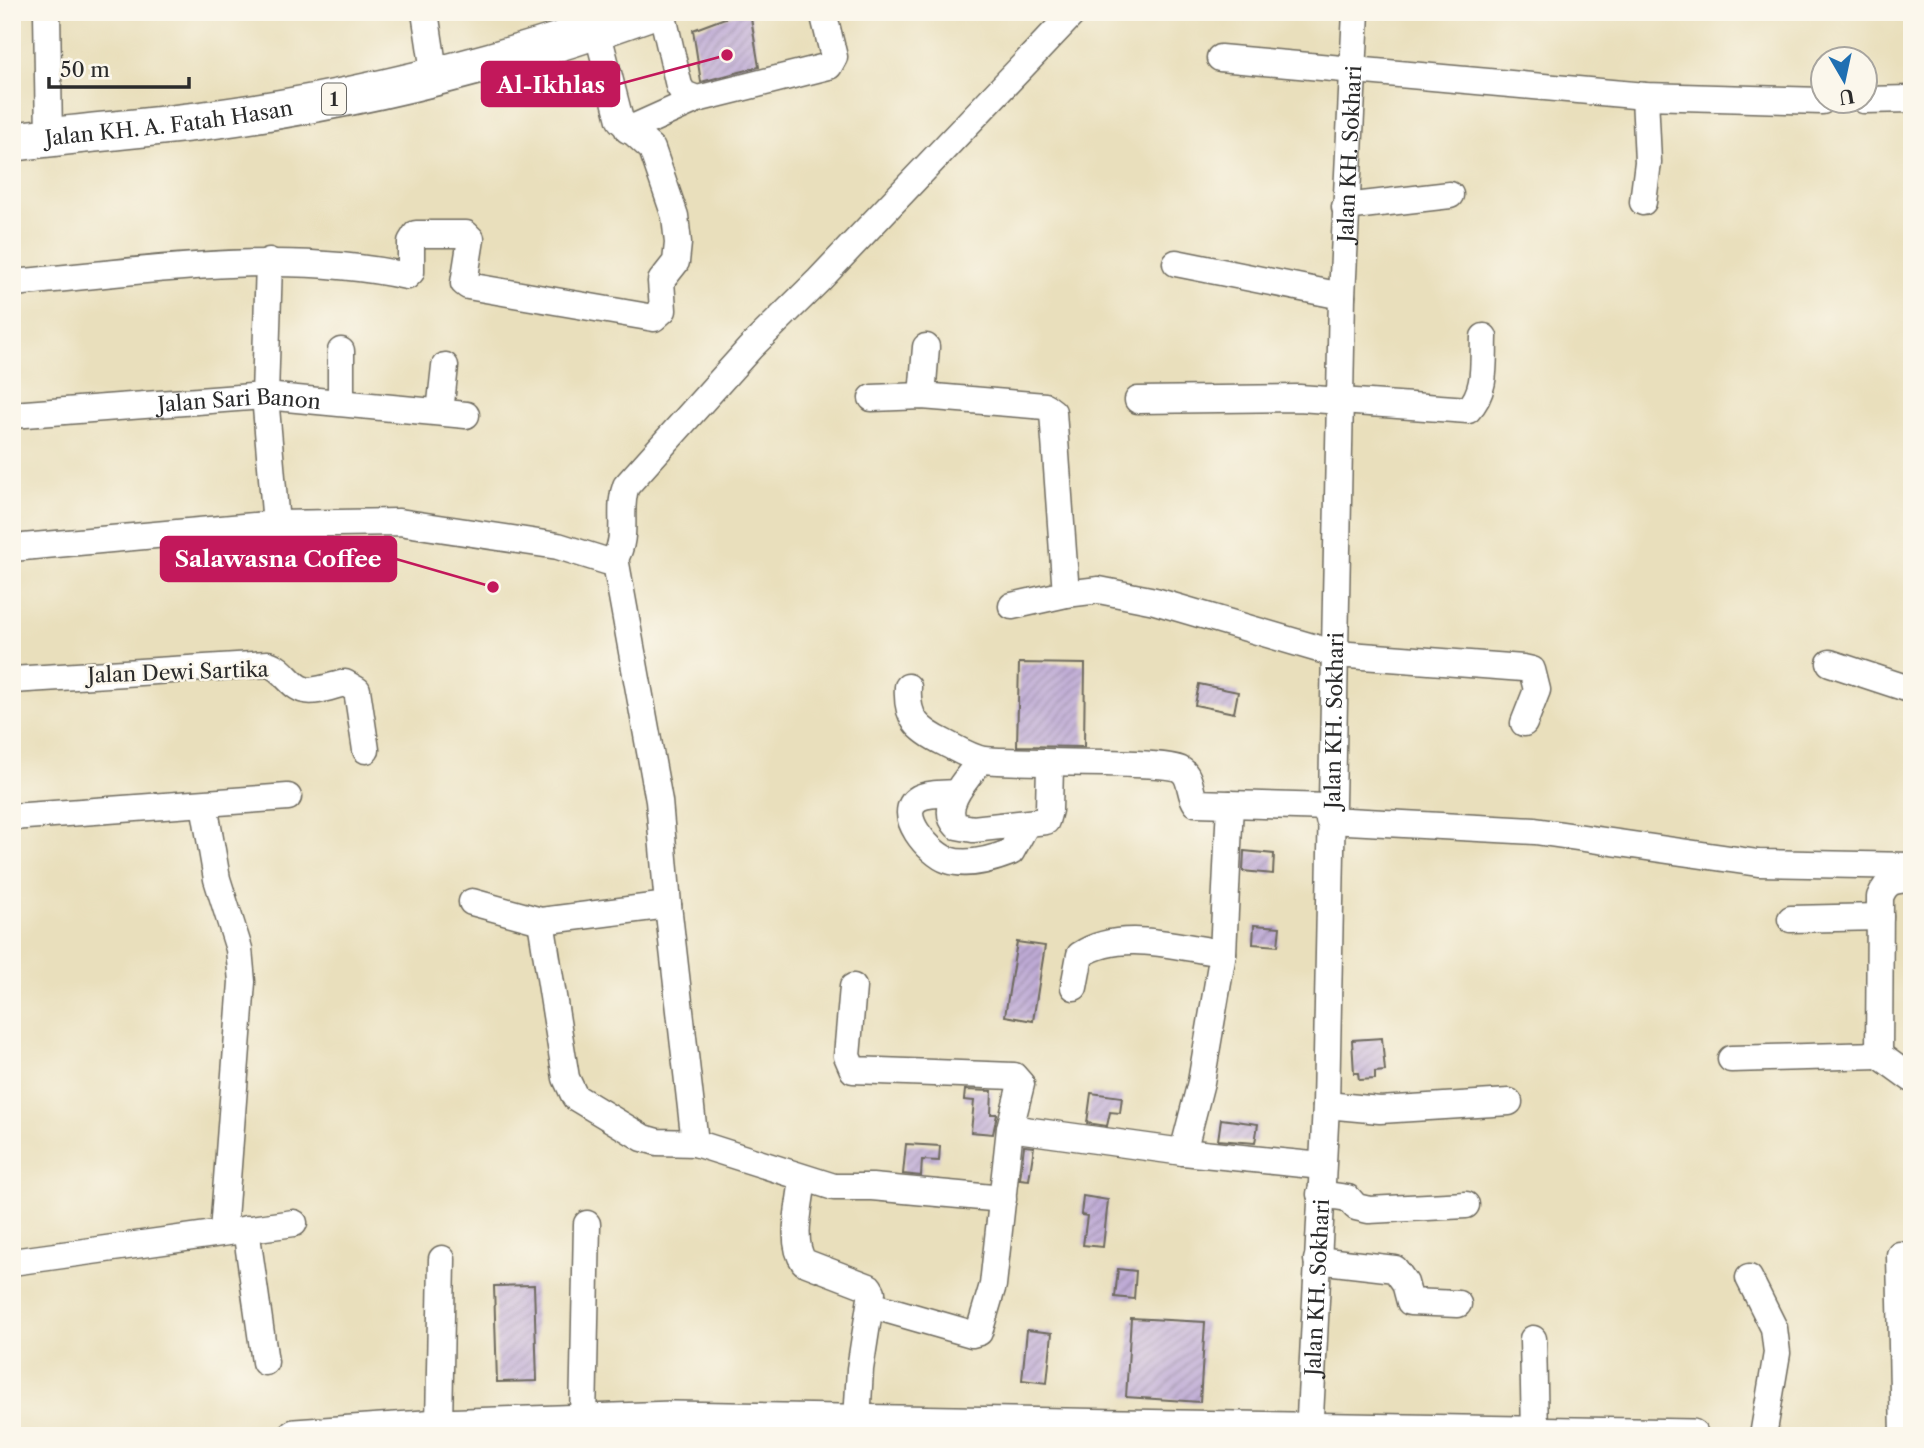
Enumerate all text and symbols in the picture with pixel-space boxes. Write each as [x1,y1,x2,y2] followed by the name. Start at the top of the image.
[49,46,189,90] scale bar
[1808,46,1878,116] north arrow
[60,57,110,82] text: 50 m
[482,62,619,106] callout: Al-Ikhlas
[1332,65,1366,246] street label: Jalan KH. Sokhari
[496,71,605,99] text: Al-Ikhlas
[322,83,346,114] road number: 1
[1837,84,1856,109] text: U
[41,95,294,151] street label: Jalan KH. A. Fatah Hasan
[154,383,322,417] street label: Jalan Sari Banon
[161,537,396,581] callout: Salawasna Coffee
[174,545,382,573] text: Salawasna Coffee
[1319,632,1348,812] street label: Jalan KH. Sokhari
[84,656,270,688] street label: Jalan Dewi Sartika
[1299,1198,1334,1379] street label: Jalan KH. Sokhari

